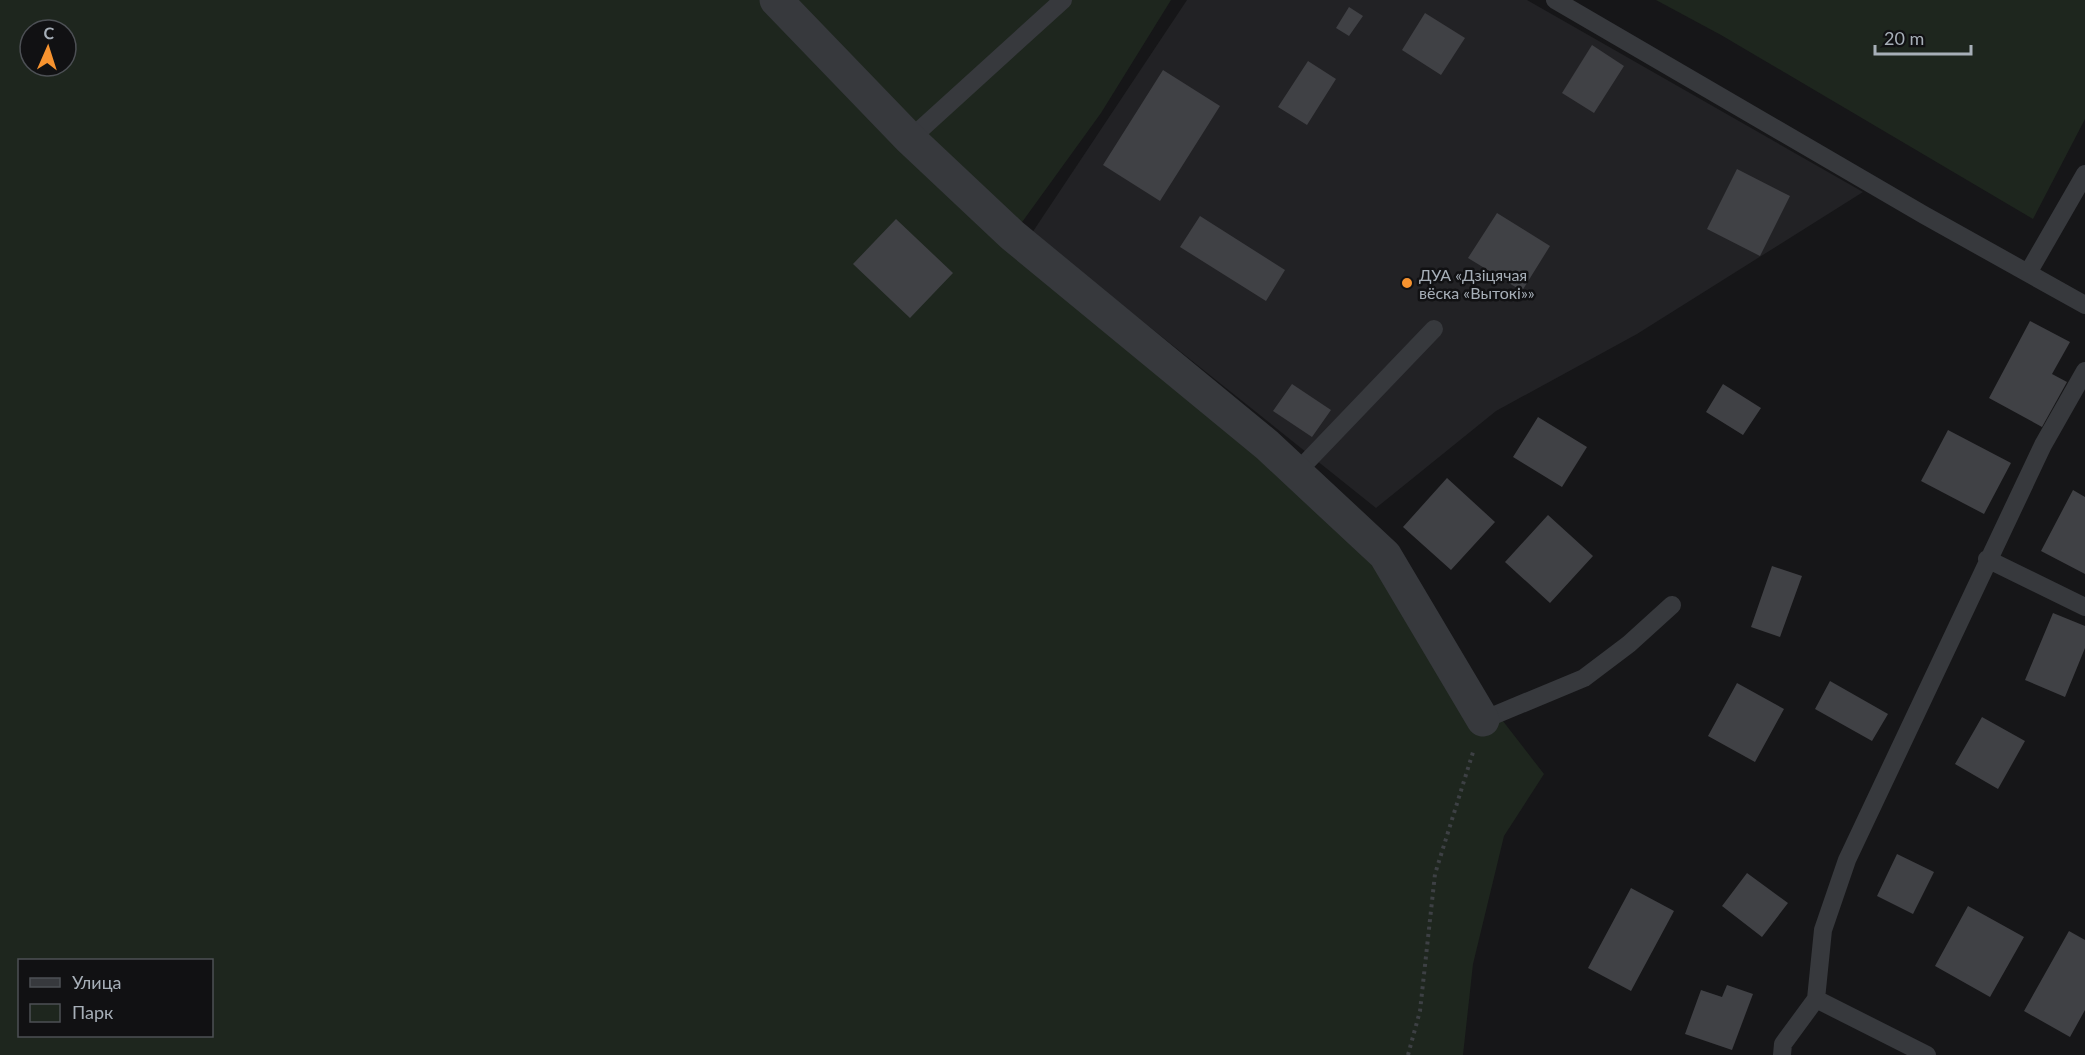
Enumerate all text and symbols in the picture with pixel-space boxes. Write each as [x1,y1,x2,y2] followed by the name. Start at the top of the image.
[18,18,78,78] north arrow
[1875,18,1971,56] scale bar
[43,23,55,42] text: С
[1884,27,1924,49] text: 20 m
[1419,265,1535,302] place label: ДУА «Дзіцячая вёска «Вытокі»»
[1400,276,1414,290] marker: ДУА «Дзіцячая вёска «Вытокі»»
[18,959,213,1037] legend
[72,971,122,993] text: Улица
[72,1001,114,1023] text: Парк

